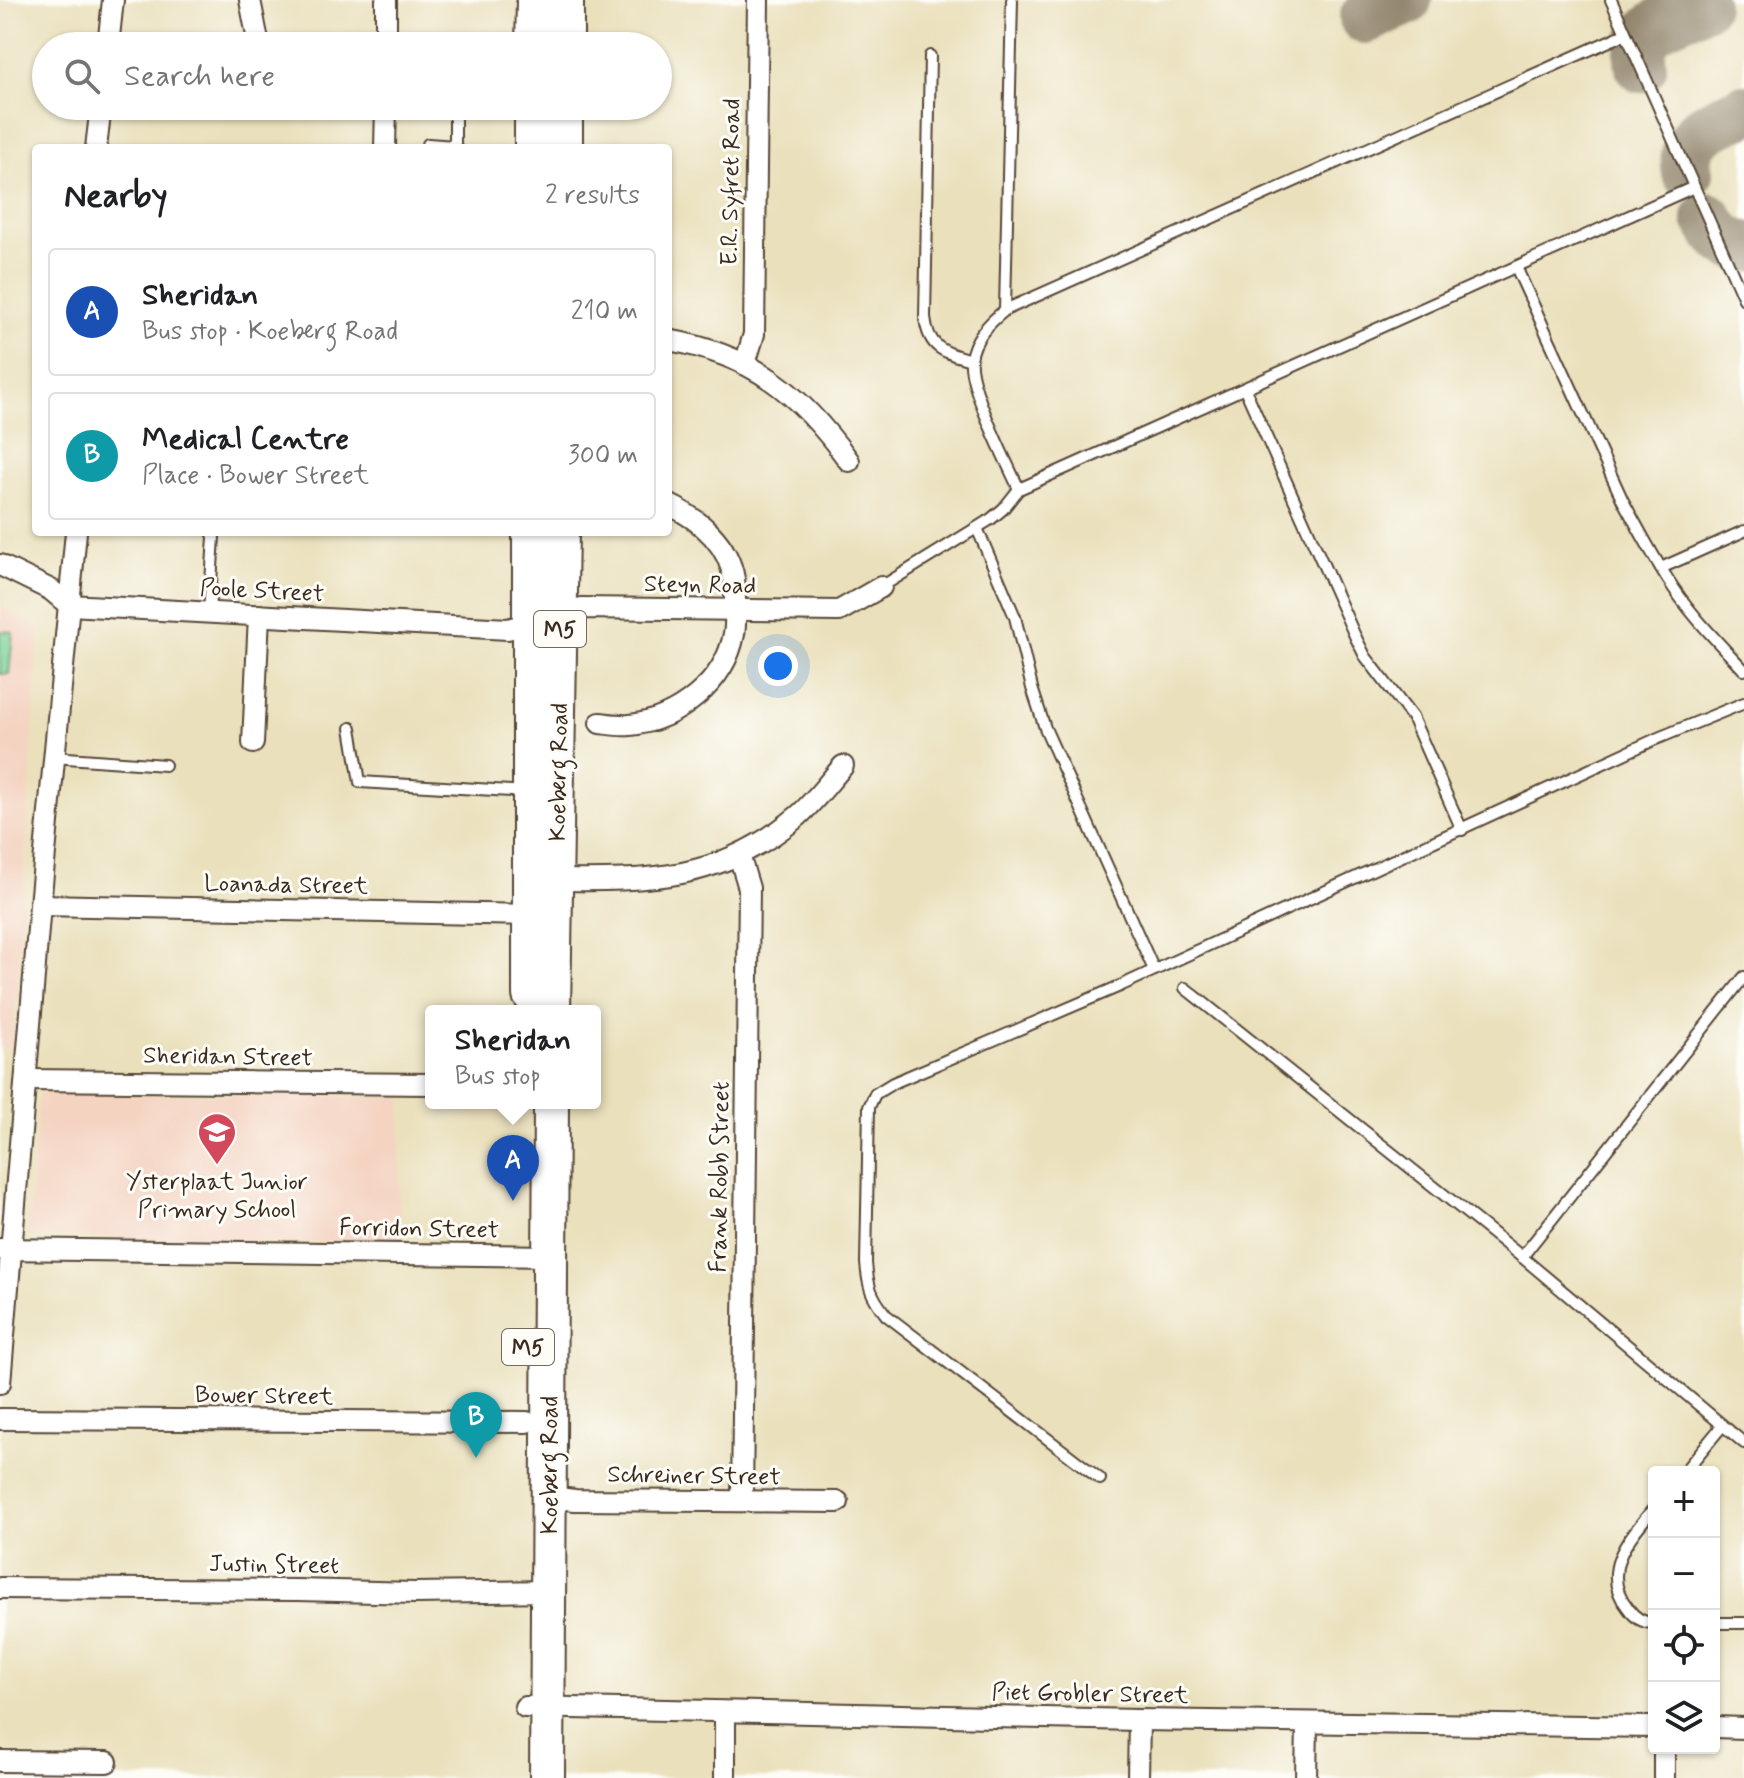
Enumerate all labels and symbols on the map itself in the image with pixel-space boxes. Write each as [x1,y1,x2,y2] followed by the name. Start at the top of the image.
[715,98,748,266] street label: E.R. Syfret Road
[644,569,756,602] street label: Steyn Road
[199,573,325,610] street label: Poole Street
[534,611,586,647] road number: M5
[758,646,798,686] your location
[543,703,579,842] street label: Koeberg Road
[204,869,368,902] street label: Loanada Street
[143,1041,313,1074] street label: Sheridan Street
[703,1081,738,1273] street label: Frank Robb Street
[196,1111,238,1166] school or university icon: Ysterplaat Junior Primary School
[487,1135,539,1201] pin: A
[126,1167,308,1226] place label: Ysterplaat Junior Primary School
[339,1213,499,1246] street label: Forridon Street
[502,1329,554,1365] road number: M5
[195,1380,333,1413] street label: Bower Street
[450,1392,502,1458] pin: B
[535,1396,569,1534] street label: Koeberg Road
[607,1459,781,1494] street label: Schreiner Street
[209,1549,339,1582] street label: Justin Street
[991,1677,1189,1712] street label: Piet Grobler Street

